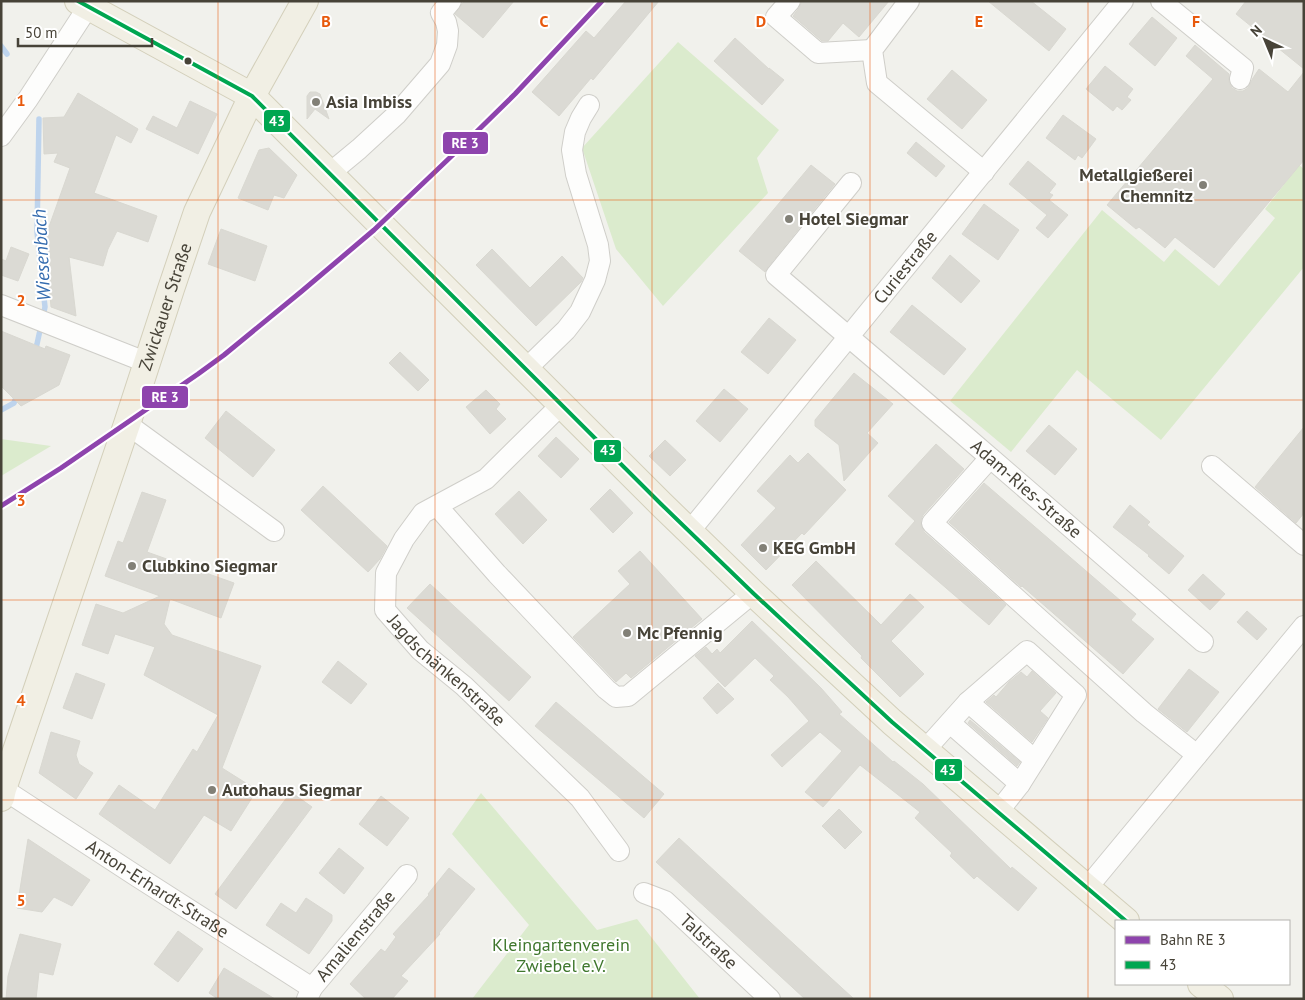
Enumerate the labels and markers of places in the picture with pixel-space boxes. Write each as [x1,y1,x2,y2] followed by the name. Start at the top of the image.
[183,56,193,66] unlabelled marker
[326,90,413,113] place label: Asia Imbiss
[310,96,322,108] marker: Asia Imbiss
[1079,163,1193,207] place label: Metallgießerei Chemnitz
[1197,179,1209,191] marker: Metallgießerei Chemnitz
[799,207,909,230] place label: Hotel Siegmar
[783,213,795,225] marker: Hotel Siegmar
[773,536,856,559] place label: KEG GmbH
[757,542,769,554] marker: KEG GmbH
[142,554,278,577] place label: Clubkino Siegmar
[126,560,138,572] marker: Clubkino Siegmar
[637,621,723,644] place label: Mc Pfennig
[621,627,633,639] marker: Mc Pfennig
[222,778,363,801] place label: Autohaus Siegmar
[206,784,218,796] marker: Autohaus Siegmar

